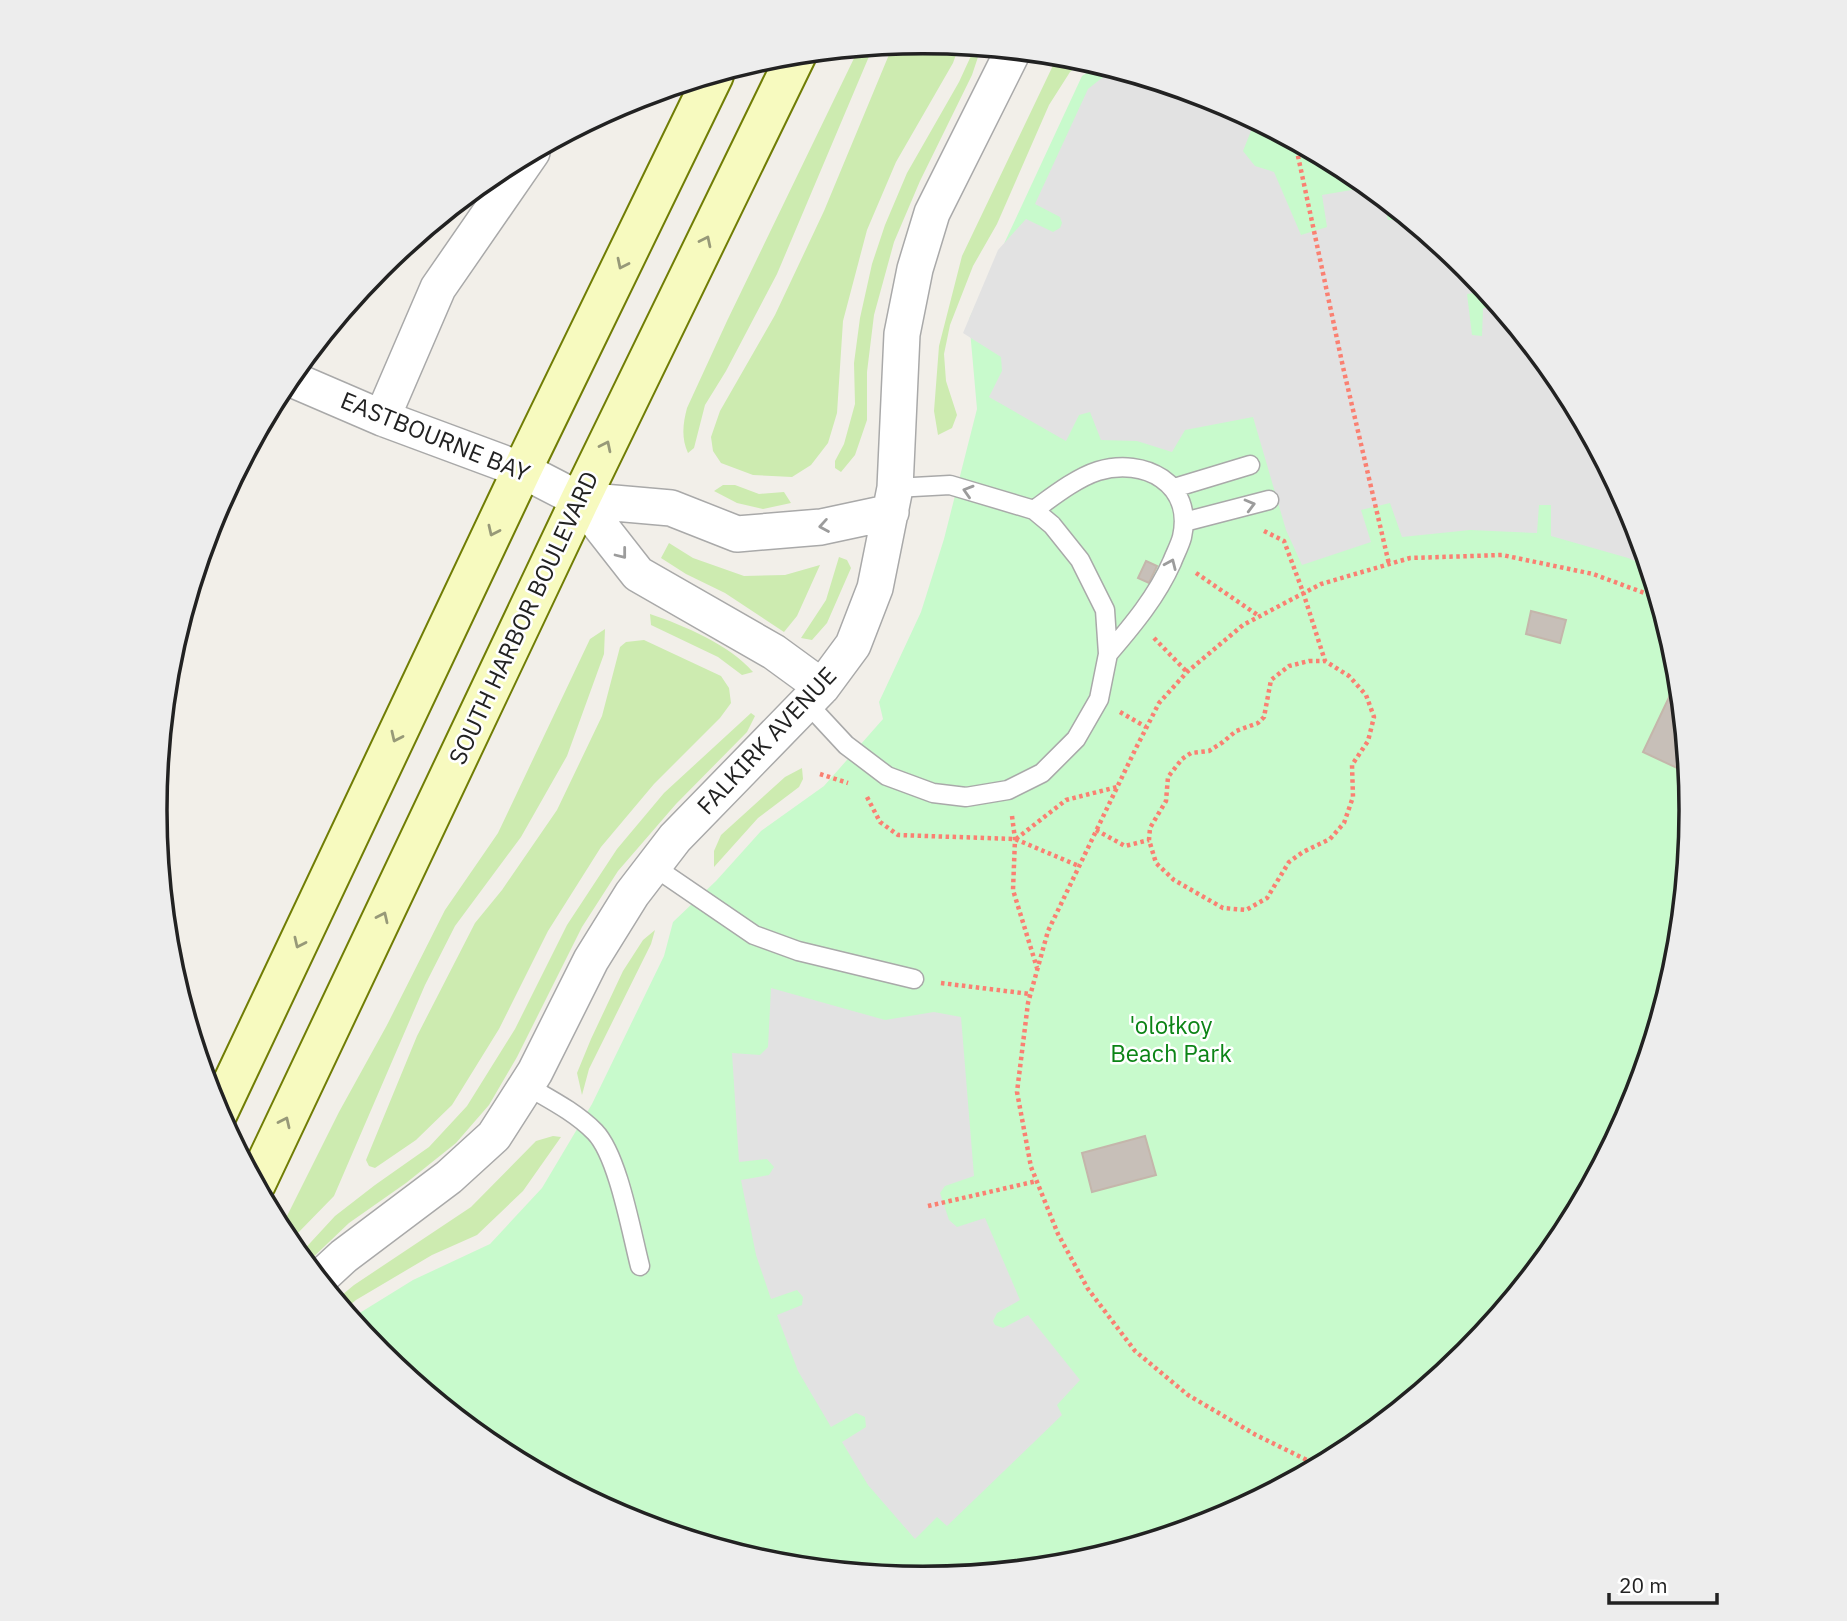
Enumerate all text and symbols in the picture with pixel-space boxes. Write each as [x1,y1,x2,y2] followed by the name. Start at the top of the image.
[698,236,712,248] one-way arrow
[616,257,630,269] one-way arrow
[336,384,535,489] street label: EASTBOURNE BAY
[598,441,612,453] one-way arrow
[441,466,605,769] street label: SOUTH HARBOR BOULEVARD
[962,484,974,499] one-way arrow
[1244,499,1256,513] one-way arrow
[818,518,830,533] one-way arrow
[487,524,501,536] one-way arrow
[614,546,627,558] one-way arrow
[1163,559,1177,572] one-way arrow
[689,660,843,821] street label: FALKIRK AVENUE
[390,730,404,742] one-way arrow
[374,911,388,924] one-way arrow
[293,936,307,948] one-way arrow
[1110,1009,1232,1069] park label: 'olołkoy Beach Park
[277,1117,291,1129] one-way arrow
[1609,1562,1717,1606] scale bar
[1619,1571,1668,1599] text: 20 m

